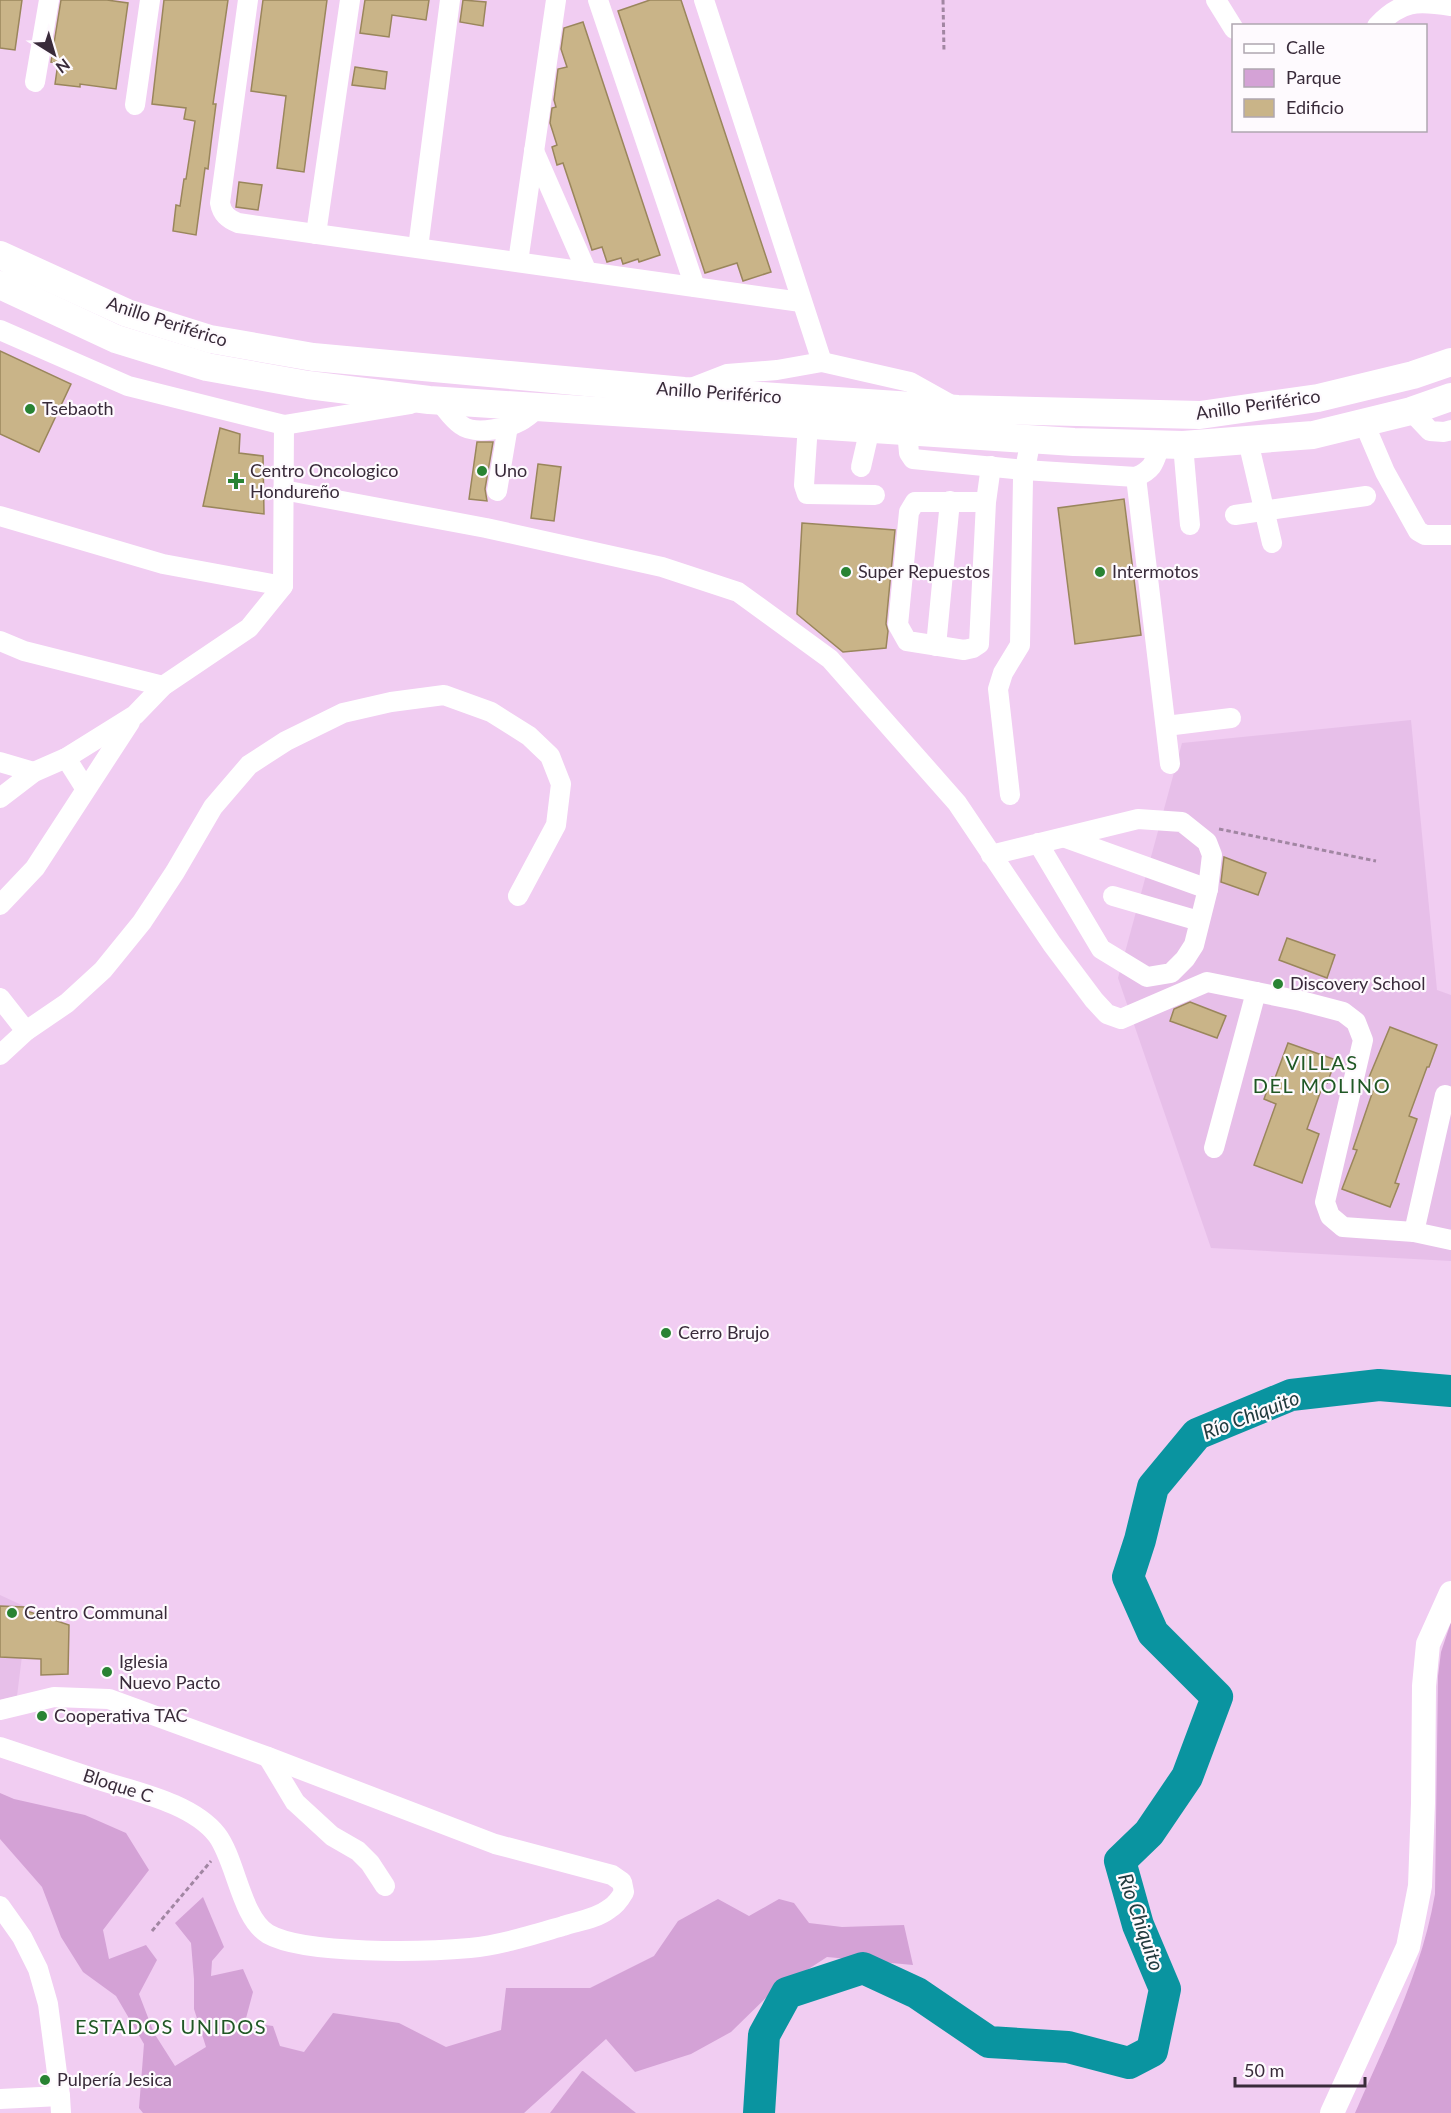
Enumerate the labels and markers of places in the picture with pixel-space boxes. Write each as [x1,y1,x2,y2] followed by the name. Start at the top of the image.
[42,397,113,419] place label: Tsebaoth
[23,402,37,416] marker: Tsebaoth
[250,459,398,502] place label: Centro Oncologico Hondureño
[494,459,527,481] place label: Uno
[475,464,489,478] marker: Uno
[227,472,245,490] marker: Centro Oncologico Hondureño
[858,560,990,582] place label: Super Repuestos
[1112,560,1199,582] place label: Intermotos
[839,565,853,579] marker: Super Repuestos
[1093,565,1107,579] marker: Intermotos
[1290,972,1426,994] place label: Discovery School
[1271,977,1285,991] marker: Discovery School
[678,1321,769,1343] place label: Cerro Brujo
[659,1326,673,1340] marker: Cerro Brujo
[24,1601,168,1623] place label: Centro Communal
[5,1606,19,1620] marker: Centro Communal
[119,1650,220,1693] place label: Iglesia Nuevo Pacto
[100,1665,114,1679] marker: Iglesia Nuevo Pacto
[54,1704,188,1726] place label: Cooperativa TAC
[35,1709,49,1723] marker: Cooperativa TAC
[57,2068,172,2090] place label: Pulpería Jesica
[38,2073,52,2087] marker: Pulpería Jesica

